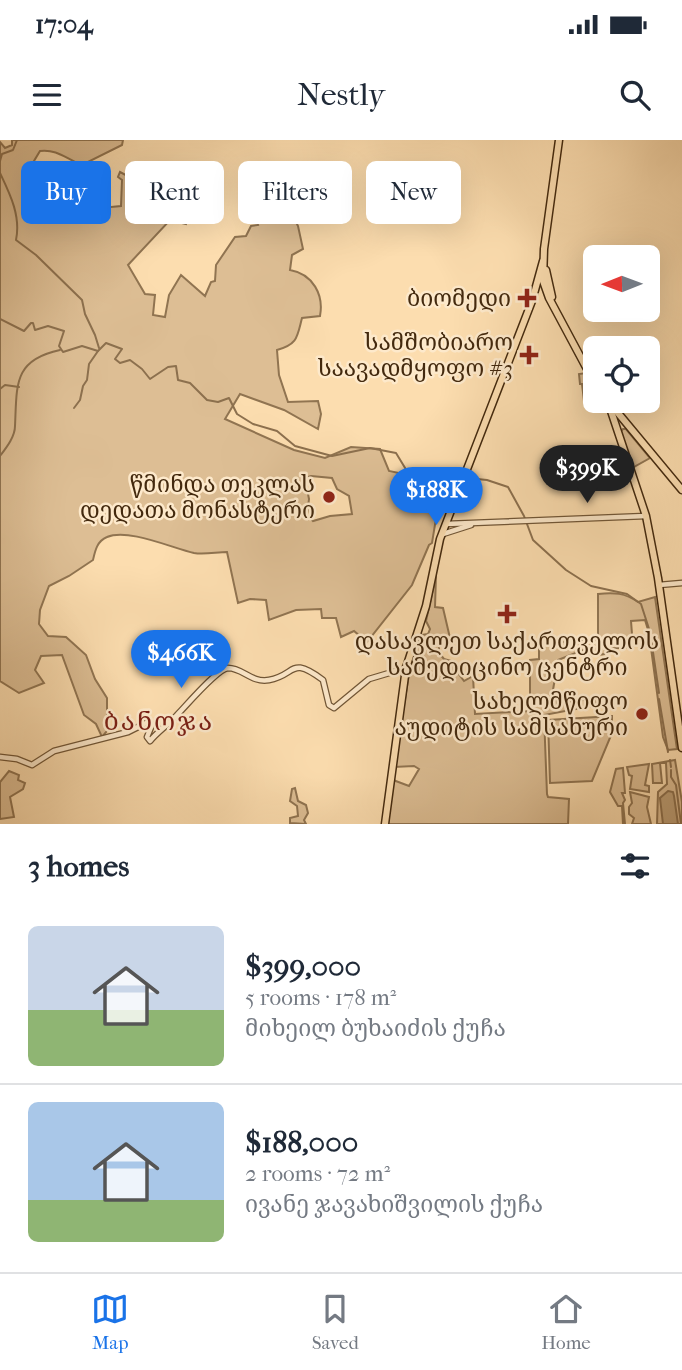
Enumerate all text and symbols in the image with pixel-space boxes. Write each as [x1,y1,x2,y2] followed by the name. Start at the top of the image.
[35,9,93,40] text: 17:04
[28,76,66,114] icon: menu
[297,76,385,113] text: Nestly
[616,76,654,114] icon: search
[21,161,111,224] chip: Buy
[125,161,224,224] chip: Rent
[238,161,352,224] chip: Filters
[366,161,461,224] chip: New
[583,245,660,322] north arrow
[583,245,660,413] map controls
[407,285,511,312] place label: ბიომედი
[517,288,537,308] marker: ბიომედი
[317,329,513,382] place label: სამშობიარო საავადმყოფო #3
[583,336,660,413] button: locate
[519,345,539,365] marker: სამშობიარო საავადმყოფო #3
[538,446,636,505] pin: $399K
[556,454,618,481] text: $399K
[387,468,485,527] pin: $188K
[80,471,315,524] place label: წმინდა თეკლას დედათა მონასტერი
[406,476,466,503] text: $188K
[321,489,337,505] marker: წმინდა თეკლას დედათა მონასტერი
[497,604,517,624] marker: დასავლეთ საქართველოს სამედიცინო ცენტრი
[355,628,659,681] place label: დასავლეთ საქართველოს სამედიცინო ცენტრი
[132,630,230,690] pin: $466K
[147,639,215,666] text: $466K
[395,688,628,741] place label: სახელმწიფო აუდიტის სამსახური
[104,706,214,737] district label: ბანოჯა
[634,706,650,722] marker: სახელმწიფო აუდიტის სამსახური
[616,847,654,885] icon: filters
[28,849,129,884] text: 3 homes
[245,949,361,984] text: $399,000
[84,954,168,1038] icon: home
[245,984,396,1011] text: 5 rooms · 178 m²
[245,1015,506,1042] text: მიხეილ ბუხაიძის ქუჩა
[245,1125,358,1160] text: $188,000
[84,1130,168,1214] icon: home
[245,1160,390,1187] text: 2 rooms · 72 m²
[245,1191,543,1218] text: ივანე ჯავახიშვილის ქუჩა
[91,1290,129,1354] tab: Map
[312,1290,359,1354] tab: Saved
[541,1290,591,1354] tab: Home

